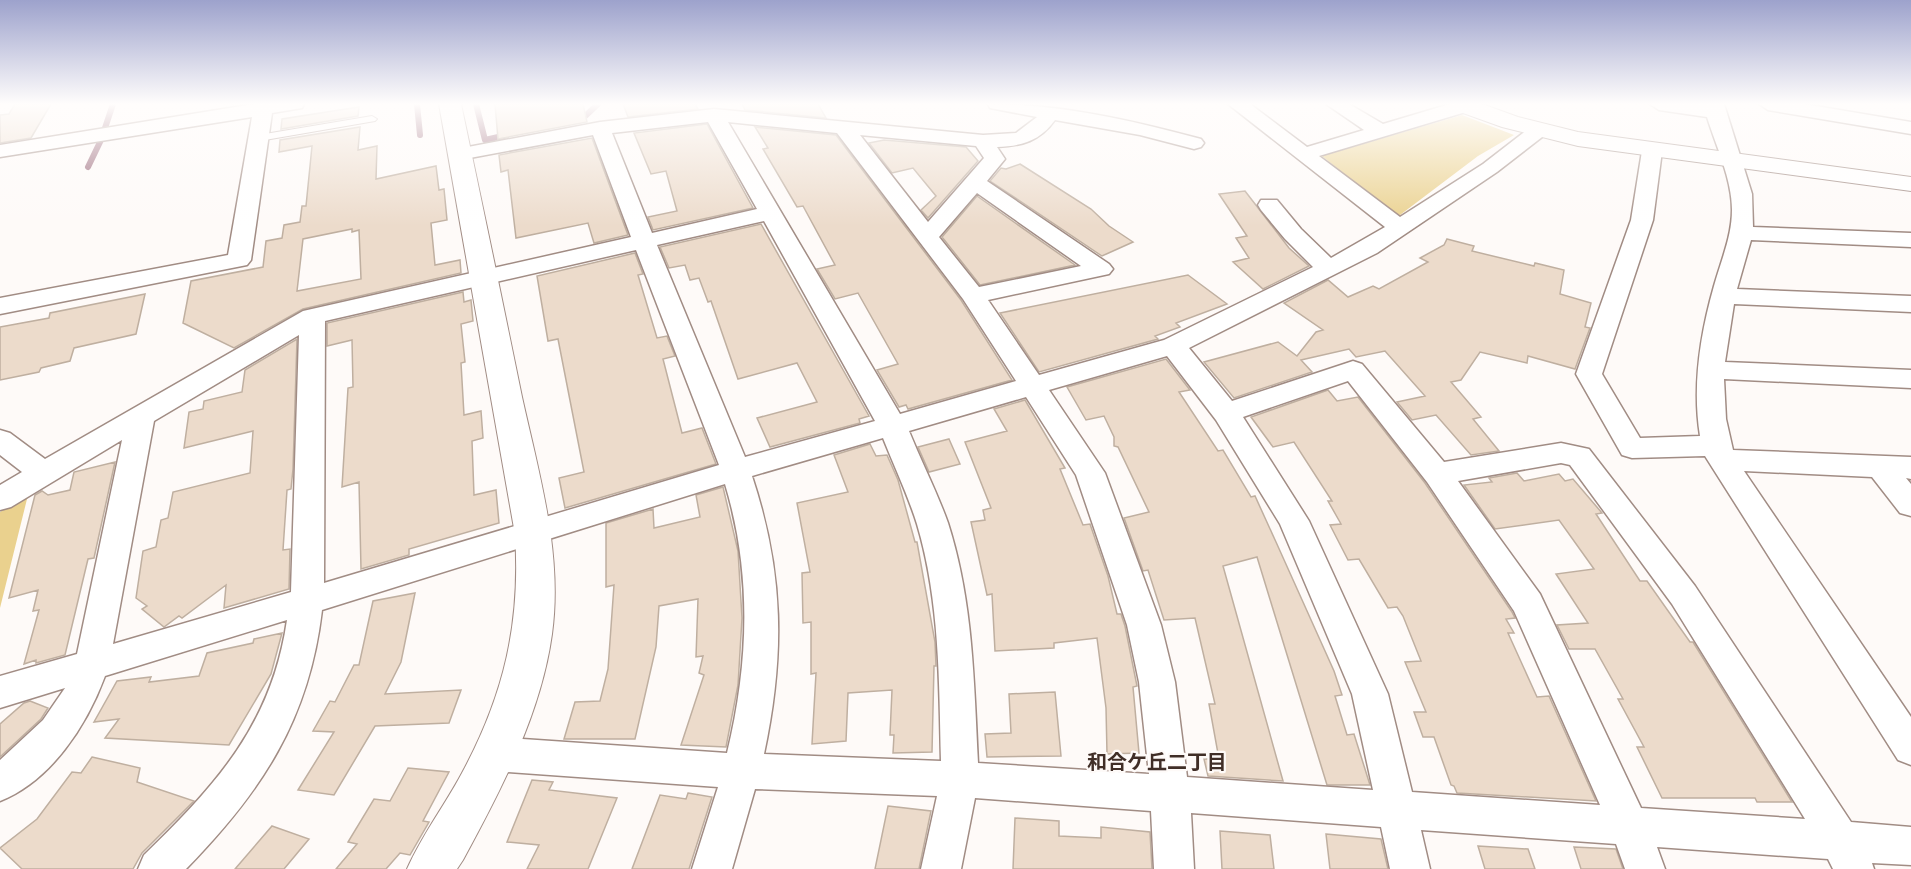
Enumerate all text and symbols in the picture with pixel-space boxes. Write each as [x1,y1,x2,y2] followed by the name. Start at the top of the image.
[1087,748,1227,775] district label: 和合ケ丘二丁目

